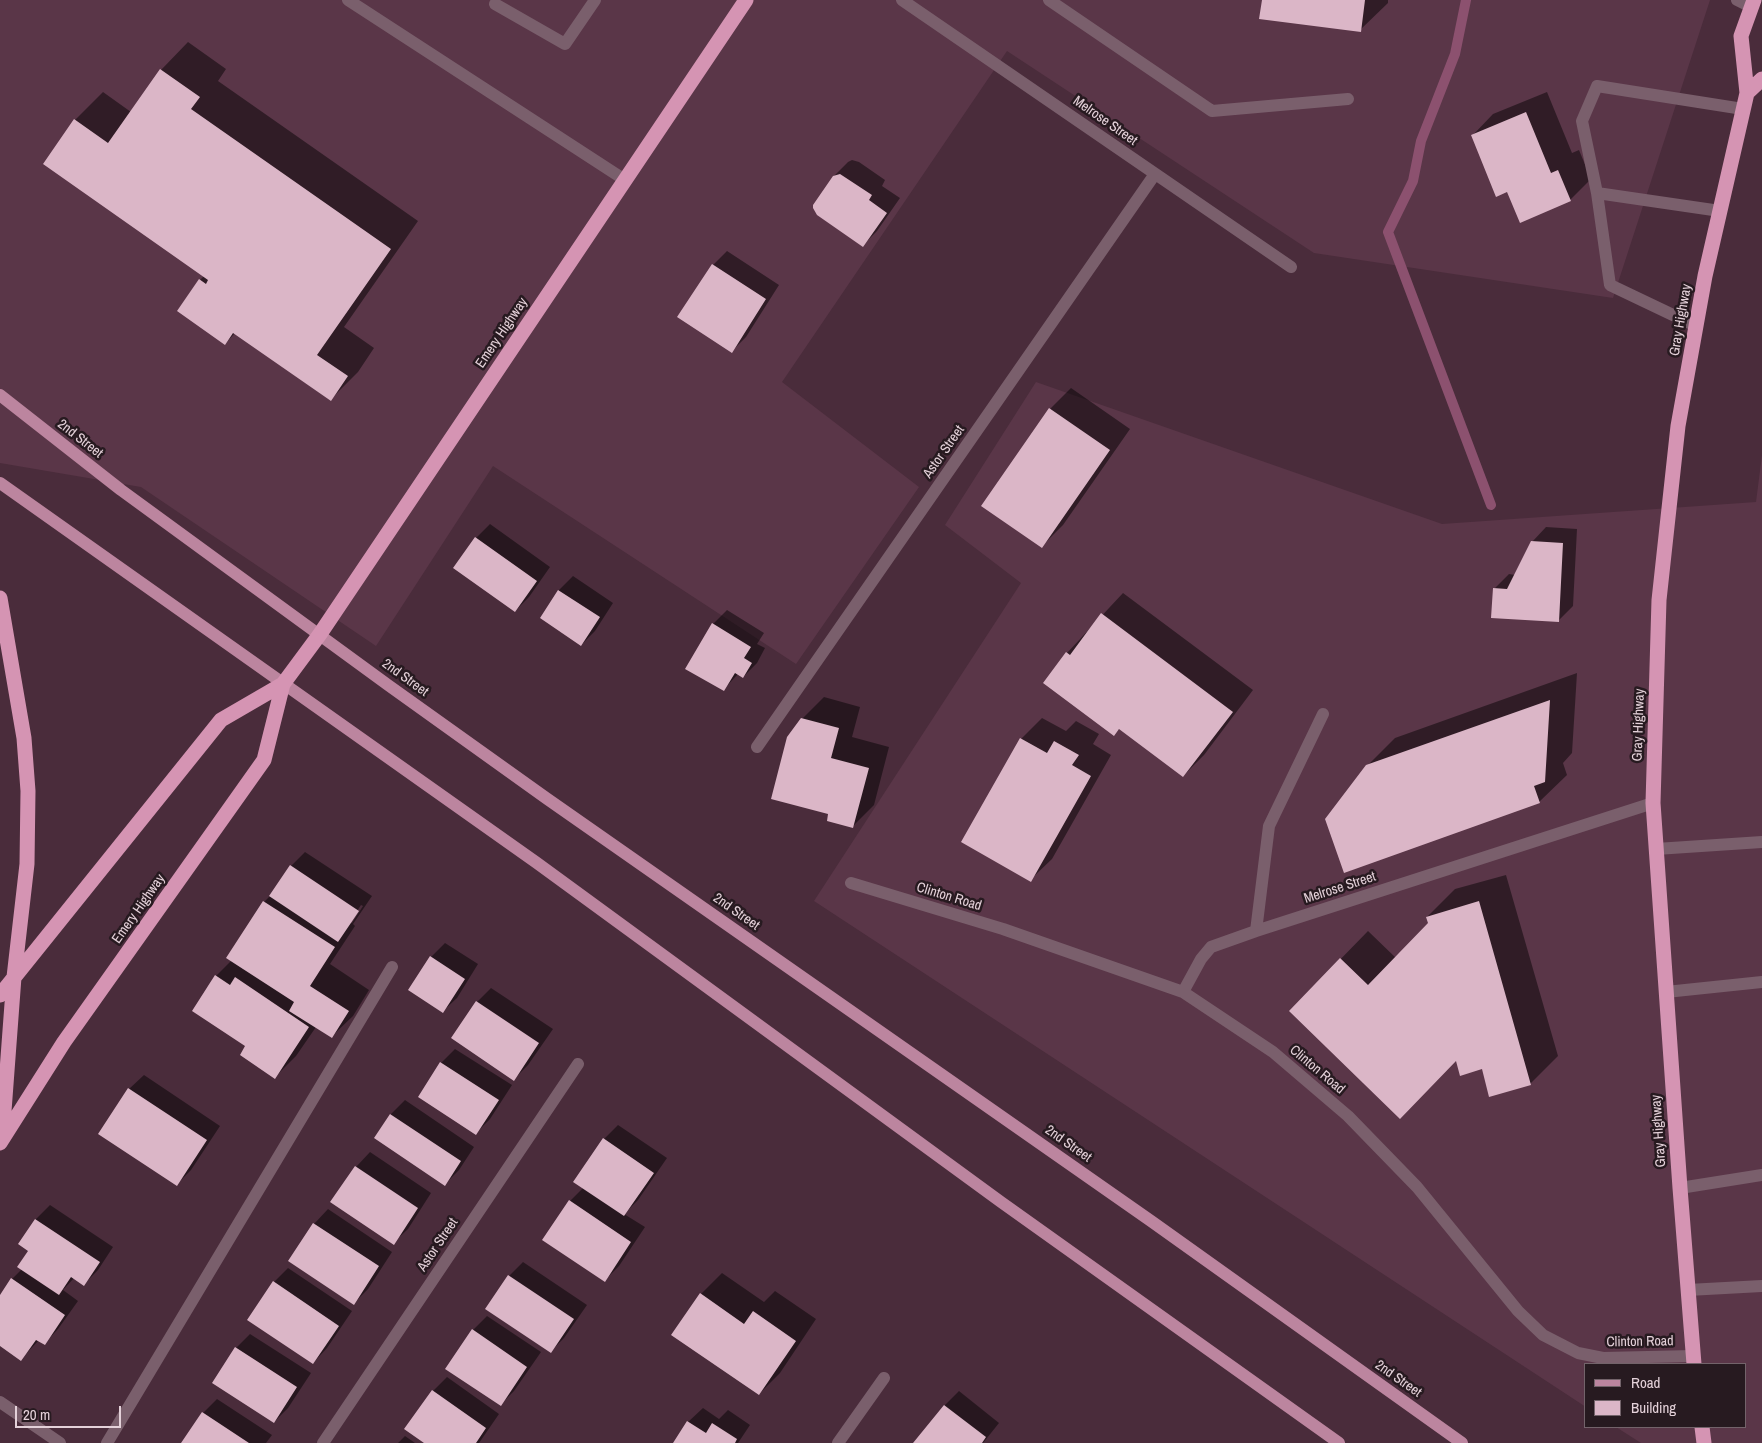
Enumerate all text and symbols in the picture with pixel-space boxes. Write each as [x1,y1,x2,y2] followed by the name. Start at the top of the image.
[1070,93,1140,149] street label: Melrose Street
[1666,283,1696,357] street label: Gray Highway
[472,295,532,371] street label: Emery Highway
[54,416,106,462] street label: 2nd Street
[920,422,968,482] street label: Astor Street
[379,656,431,700] street label: 2nd Street
[1629,688,1649,762] street label: Gray Highway
[1302,868,1378,908] street label: Melrose Street
[109,871,169,947] street label: Emery Highway
[915,879,983,915] street label: Clinton Road
[709,890,763,934] street label: 2nd Street
[1286,1042,1348,1098] street label: Clinton Road
[1648,1094,1670,1168] street label: Gray Highway
[1041,1122,1095,1166] street label: 2nd Street
[414,1215,462,1275] street label: Astor Street
[1606,1333,1674,1351] street label: Clinton Road
[1371,1357,1425,1401] street label: 2nd Street
[1584,1363,1747,1428] legend
[1631,1372,1660,1393] text: Road
[18,1396,124,1428] scale bar
[1631,1397,1676,1418] text: Building
[23,1404,50,1425] text: 20 m

